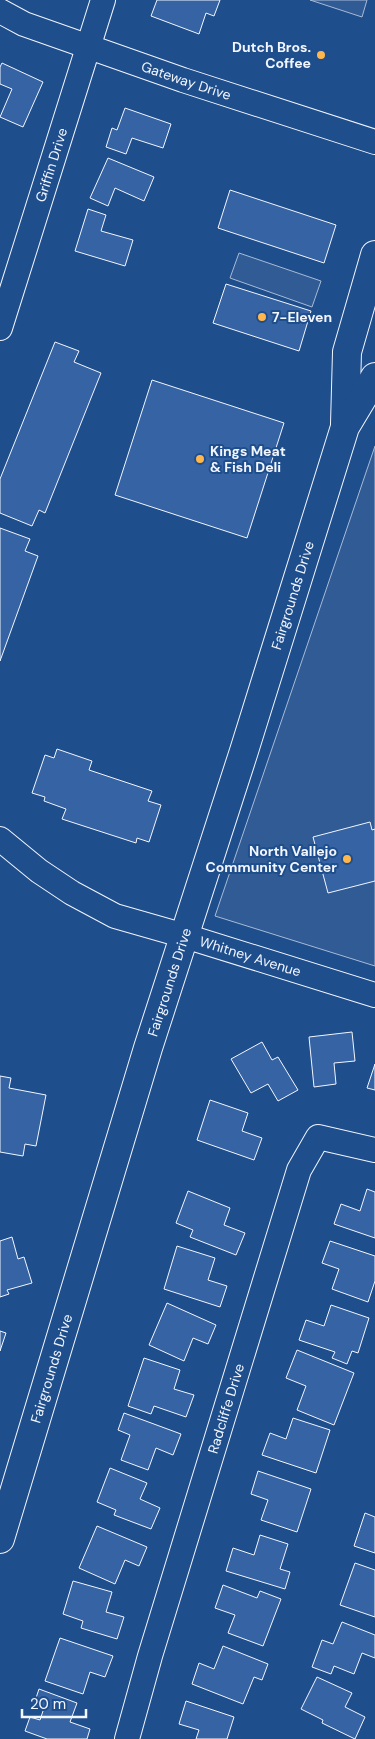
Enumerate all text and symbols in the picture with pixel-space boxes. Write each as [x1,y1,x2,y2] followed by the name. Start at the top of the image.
[232,38,311,72] place label: Dutch Bros. Coffee
[315,49,327,61] marker: Dutch Bros. Coffee
[139,57,233,104] street label: Gateway Drive
[31,125,71,204] street label: Griffin Drive
[272,308,332,326] place label: 7-Eleven
[256,311,268,323] marker: 7-Eleven
[210,442,286,476] place label: Kings Meat & Fish Deli
[194,453,206,465] marker: Kings Meat & Fish Deli
[267,539,318,652] street label: Fairgrounds Drive
[205,842,337,876] place label: North Vallejo Community Center
[341,853,353,865] marker: North Vallejo Community Center
[143,926,195,1039] street label: Fairgrounds Drive
[197,932,303,980] street label: Whitney Avenue
[26,1312,76,1425] street label: Fairgrounds Drive
[204,1361,248,1456] street label: Radcliffe Drive
[22,1686,86,1718] scale bar
[30,1694,66,1714] text: 20 m

